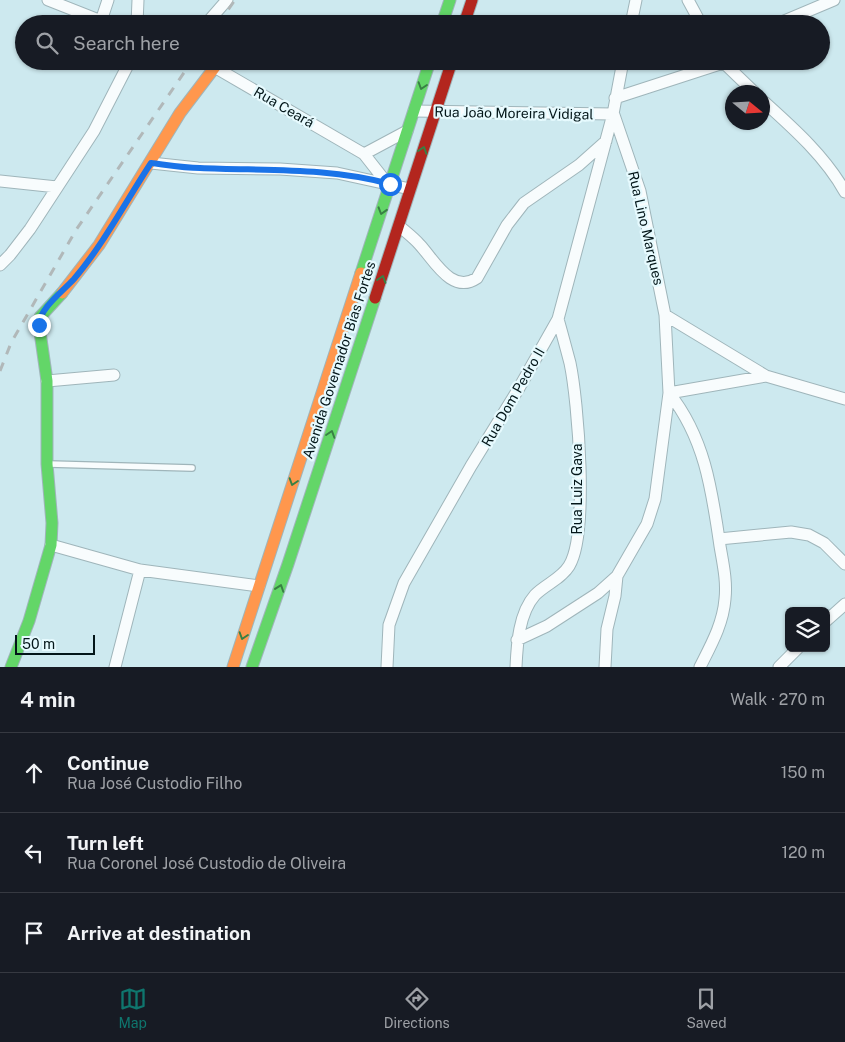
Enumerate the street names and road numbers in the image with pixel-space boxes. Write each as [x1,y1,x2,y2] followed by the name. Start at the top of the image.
[251,83,317,131] street label: Rua Ceará
[434,104,594,122] street label: Rua João Moreira Vidigal
[625,169,667,287] street label: Rua Lino Marques
[299,259,379,461] street label: Avenida Governador Bias Fortes
[478,345,548,449] street label: Rua Dom Pedro II
[569,444,585,534] street label: Rua Luiz Gava

